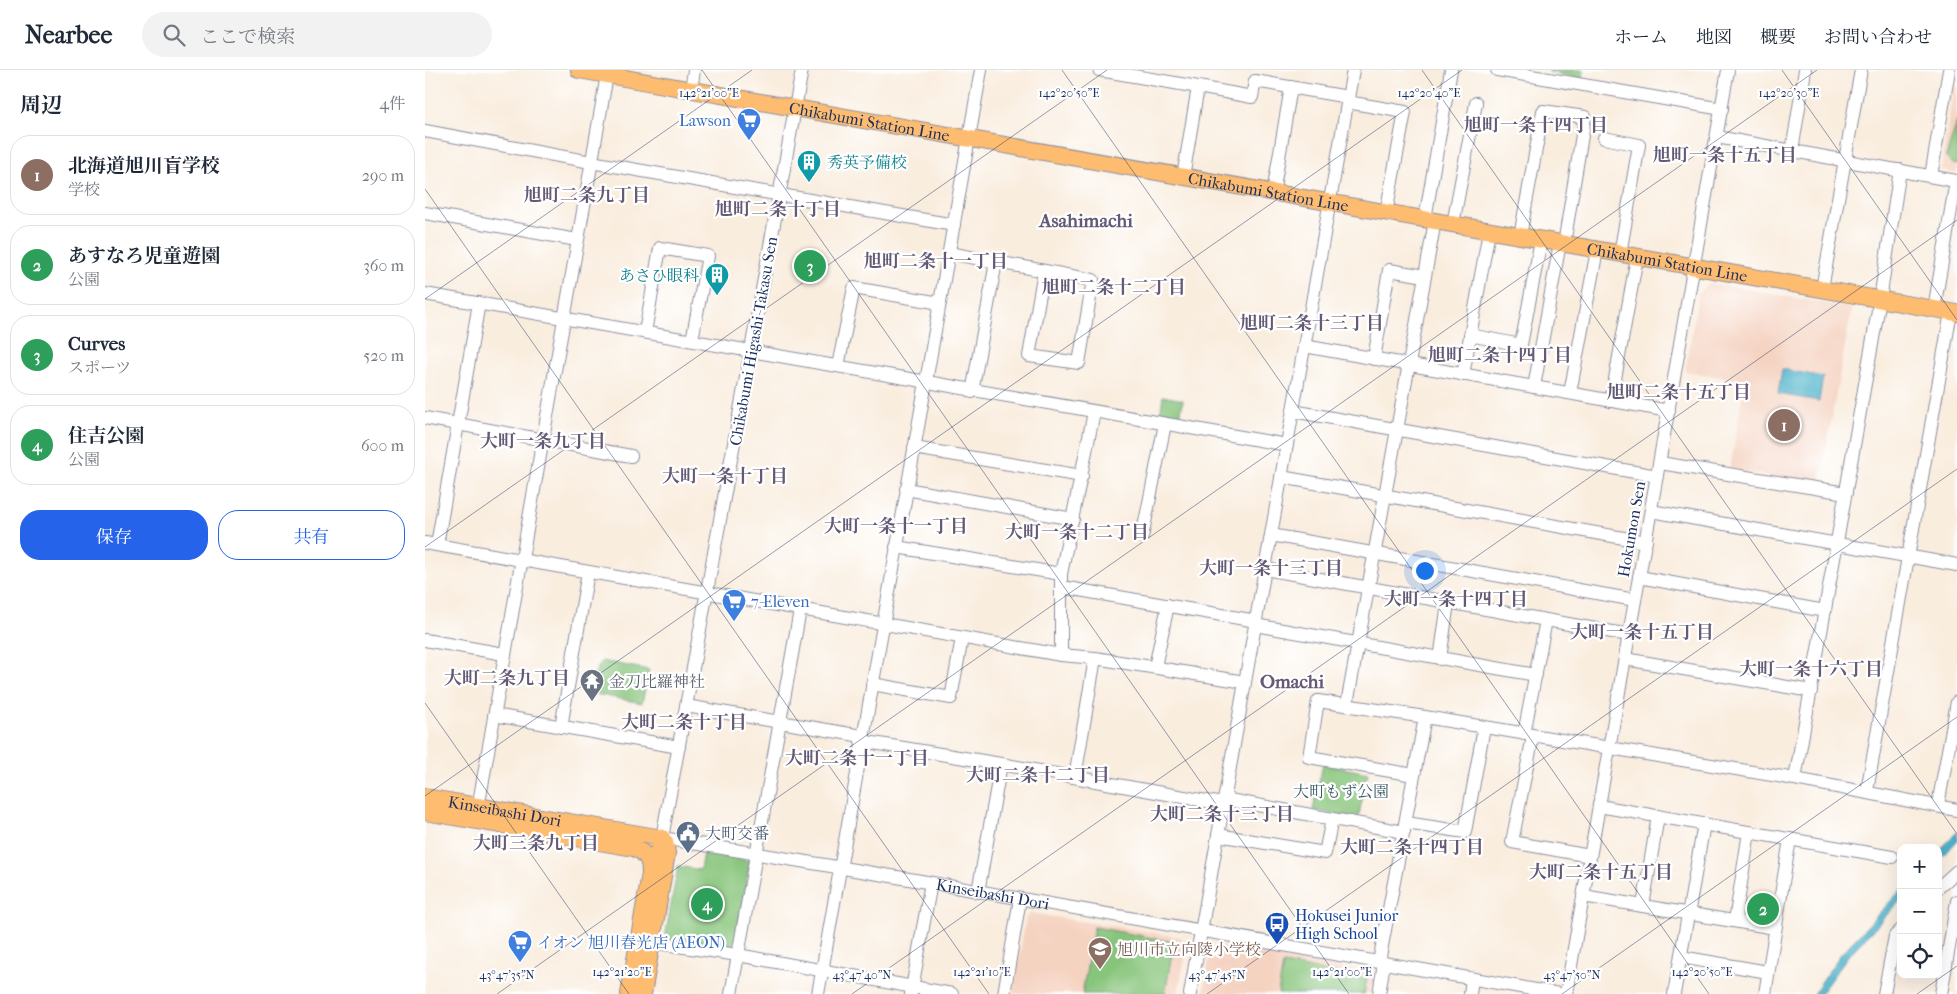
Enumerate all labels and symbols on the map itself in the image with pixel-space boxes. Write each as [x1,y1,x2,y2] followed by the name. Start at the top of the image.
[679,86,739,100] text: 142°21'00"E
[1038,86,1100,100] text: 142°20'50"E
[1398,86,1460,100] text: 142°20'40"E
[1759,86,1819,100] text: 142°20'30"E
[788,98,951,145] street label: Chikabumi Station Line
[736,107,762,141] supermarket icon: Lawson
[679,111,732,130] place label: Lawson
[1464,115,1608,136] district label: 旭町一条十四丁目
[1653,145,1797,166] district label: 旭町一条十五丁目
[796,149,822,183] building icon: 秀英予備校
[827,153,907,172] place label: 秀英予備校
[1186,169,1350,216] street label: Chikabumi Station Line
[524,185,650,206] district label: 旭町二条九丁目
[715,199,841,220] district label: 旭町二条十丁目
[1038,210,1133,232] district label: Asahimachi
[726,234,781,447] street label: Chikabumi Higashi-Takasu Sen
[1585,239,1749,286] street label: Chikabumi Station Line
[794,247,826,285] pin: 3
[864,251,1008,272] district label: 旭町二条十一丁目
[704,262,730,296] building icon: あさひ眼科
[619,266,699,285] place label: あさひ眼科
[1042,277,1186,298] district label: 旭町二条十二丁目
[1240,313,1384,334] district label: 旭町二条十三丁目
[1428,345,1572,366] district label: 旭町二条十四丁目
[1607,382,1751,403] district label: 旭町二条十五丁目
[1768,406,1800,444] pin: 1
[480,431,606,452] district label: 大町一条九丁目
[662,466,788,487] district label: 大町一条十丁目
[1614,479,1649,579] street label: Hokumon Sen
[824,516,968,537] district label: 大町一条十一丁目
[1005,522,1149,543] district label: 大町一条十二丁目
[1199,558,1343,579] district label: 大町一条十三丁目
[1412,558,1438,584] your location
[721,588,747,622] supermarket icon: 7-Eleven
[1384,589,1528,610] district label: 大町一条十四丁目
[751,592,810,611] place label: 7-Eleven
[1570,622,1714,643] district label: 大町一条十五丁目
[1739,659,1883,680] district label: 大町一条十六丁目
[444,668,570,689] district label: 大町二条九丁目
[579,668,605,702] temple icon: 金刀比羅神社
[1260,671,1324,693] district label: Omachi
[609,672,705,691] place label: 金刀比羅神社
[621,712,747,733] district label: 大町二条十丁目
[785,748,929,769] district label: 大町二条十一丁目
[966,765,1110,786] district label: 大町二条十二丁目
[1293,782,1389,801] park label: 大町もず公園
[447,792,563,830] street label: Kinseibashi Dori
[1150,804,1294,825] district label: 大町二条十三丁目
[675,820,701,854] public building icon: 大町交番
[705,824,769,843] place label: 大町交番
[473,833,599,854] district label: 大町三条九丁目
[1340,837,1484,858] district label: 大町二条十四丁目
[1529,862,1673,883] district label: 大町二条十五丁目
[934,875,1051,914] street label: Kinseibashi Dori
[691,885,723,923] pin: 4
[1747,890,1779,928] pin: 2
[1295,906,1398,943] place label: Hokusei Junior High School
[1264,911,1290,945] bus stop icon: Hokusei Junior High School
[507,929,533,963] supermarket icon: イオン 旭川春光店 (AEON)
[537,933,725,952] place label: イオン 旭川春光店 (AEON)
[1087,936,1113,970] school or university icon: 旭川市立向陵小学校
[1117,940,1261,959] place label: 旭川市立向陵小学校
[592,965,652,979] text: 142°21'20"E
[953,965,1011,979] text: 142°21'10"E
[1312,965,1372,979] text: 142°21'00"E
[1671,965,1733,979] text: 142°20'50"E
[479,968,535,982] text: 43°47'35"N
[833,968,891,982] text: 43°47'40"N
[1188,968,1246,982] text: 43°47'45"N
[1543,968,1601,982] text: 43°47'50"N

